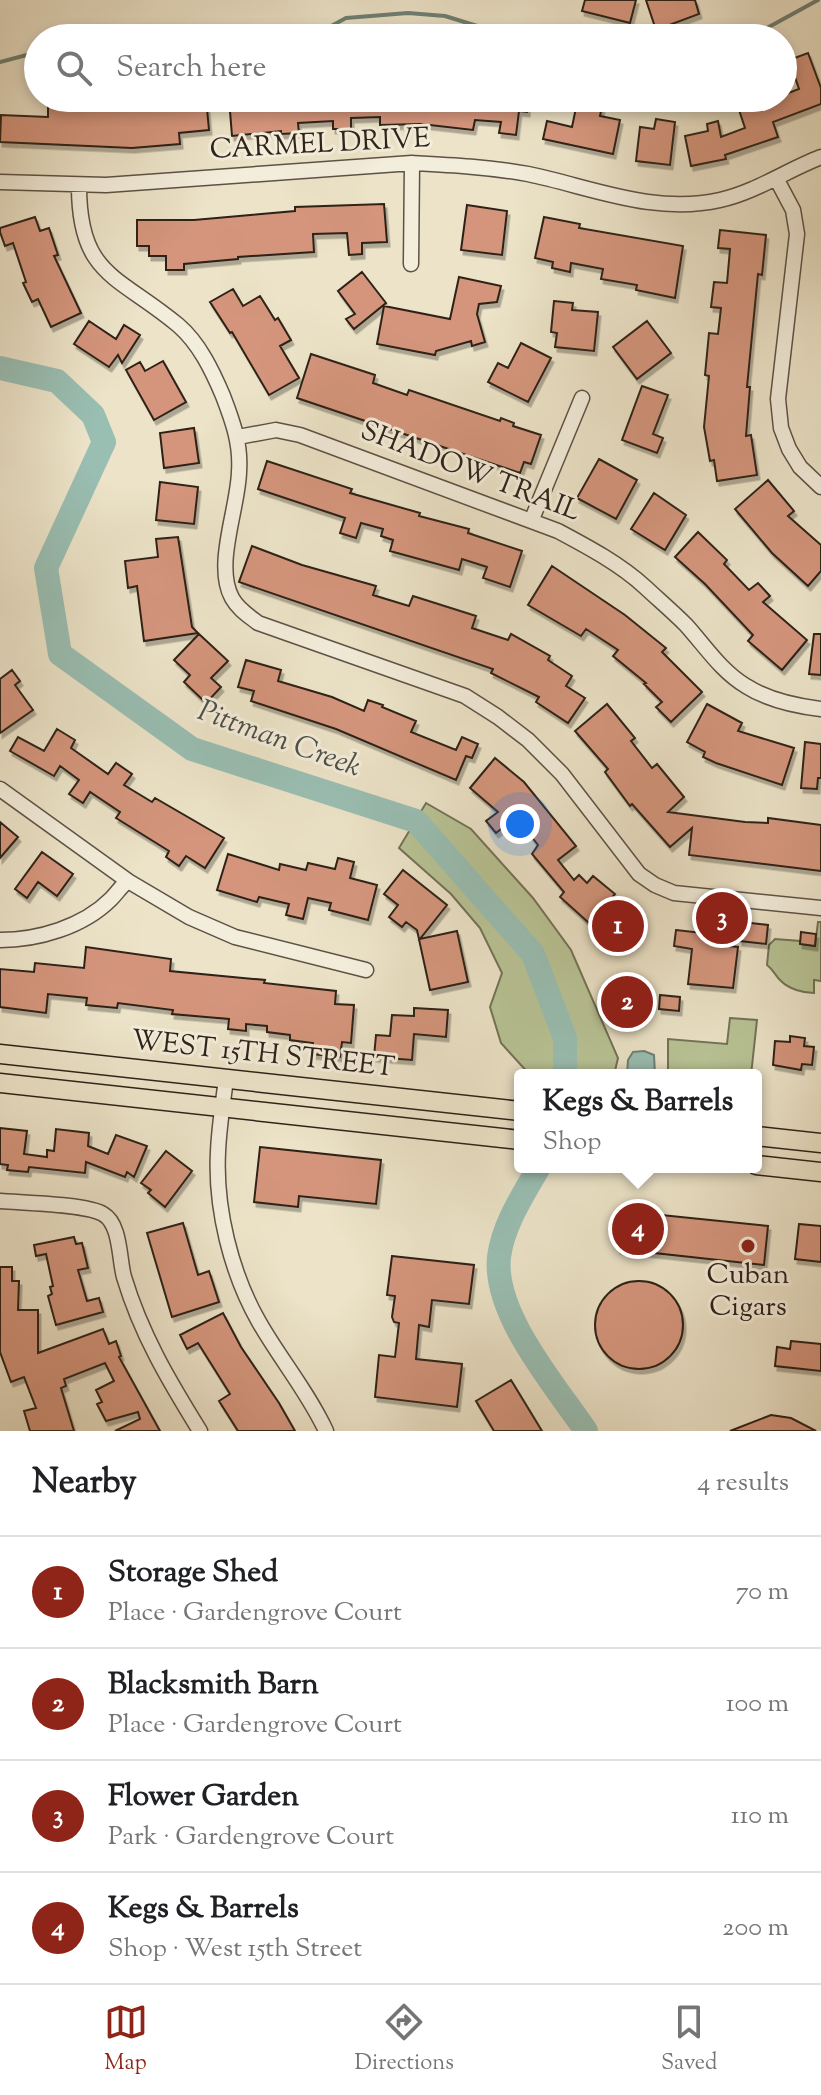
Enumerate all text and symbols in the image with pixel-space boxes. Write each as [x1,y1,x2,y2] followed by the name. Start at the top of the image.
[24,24,797,112] search box
[52,46,96,90] icon: search
[116,47,266,90] text: Search here
[209,119,431,171] street label: CARMEL DRIVE
[354,412,586,532] street label: SHADOW TRAIL
[191,691,367,789] water label: Pittman Creek
[500,804,540,844] your location
[696,888,748,948] pin: 3
[592,896,644,956] pin: 1
[601,972,653,1032] pin: 2
[129,1021,397,1089] street label: WEST 15TH STREET
[514,1069,762,1173] popup
[543,1081,733,1124] text: Kegs & Barrels
[543,1124,601,1161] text: Shop
[612,1199,664,1259] pin: 4
[739,1237,757,1255] marker: Cuban Cigars
[707,1256,789,1328] place label: Cuban Cigars
[32,1459,137,1508] text: Nearby
[697,1465,789,1502] text: 4 results
[108,1552,278,1595] text: Storage Shed
[54,1574,62,1611] text: 1
[736,1574,789,1611] text: 70 m
[108,1595,402,1632] text: Place · Gardengrove Court
[108,1664,319,1707] text: Blacksmith Barn
[52,1686,64,1723] text: 2
[726,1686,789,1723] text: 100 m
[108,1707,402,1744] text: Place · Gardengrove Court
[108,1776,299,1819] text: Flower Garden
[53,1798,63,1835] text: 3
[731,1798,789,1835] text: 110 m
[108,1819,394,1856] text: Park · Gardengrove Court
[108,1888,299,1931] text: Kegs & Barrels
[51,1910,65,1947] text: 4
[722,1910,789,1947] text: 200 m
[108,1931,362,1968] text: Shop · West 15th Street
[104,2000,148,2080] tab: Map
[355,2000,454,2080] tab: Directions
[661,2000,717,2080] tab: Saved

